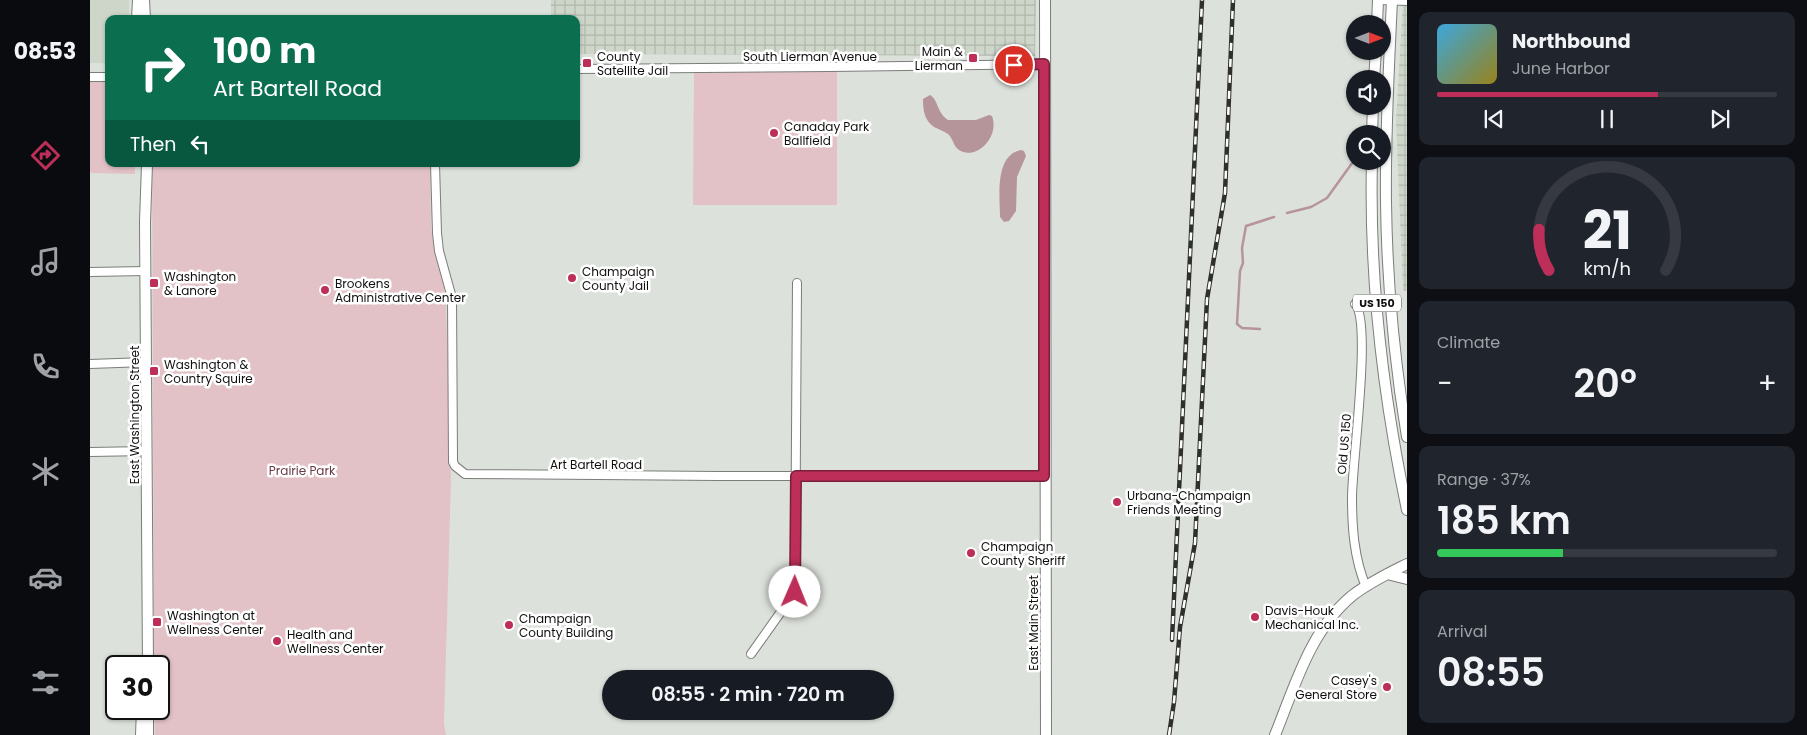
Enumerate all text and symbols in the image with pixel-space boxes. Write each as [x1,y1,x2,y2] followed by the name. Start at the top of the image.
[1346,15,1391,60] north arrow
[1346,15,1391,170] map controls
[213,26,316,75] text: 100 m
[1512,28,1631,55] text: Northbound
[130,35,195,100] icon: right
[14,36,76,67] text: 08:53
[915,43,963,74] place label: Main & Lierman
[993,44,1035,86] pin
[597,48,668,79] place label: County Satellite Jail
[743,48,877,65] street label: South Lierman Avenue
[1000,51,1028,79] icon: arrive
[967,52,979,64] marker: Main & Lierman
[581,57,593,69] marker: County Satellite Jail
[1512,57,1610,80] text: June Harbor
[1346,70,1391,115] button: sound
[213,73,382,104] text: Art Bartell Road
[1480,105,1508,133] icon: previous
[1593,105,1621,133] icon: pause
[1706,105,1734,133] icon: next
[784,118,870,149] place label: Canaday Park Ballfield
[1346,125,1391,170] button: search
[768,127,780,139] marker: Canaday Park Ballfield
[186,130,214,158] icon: left
[130,131,176,158] text: Then
[28,138,63,173] icon: directions
[1582,194,1632,267] text: 21
[28,244,63,279] icon: music
[1583,256,1631,281] text: km/h
[582,263,654,294] place label: Champaign County Jail
[164,268,236,299] place label: Washington & Lanore
[566,272,578,284] marker: Champaign County Jail
[335,275,466,306] place label: Brookens Administrative Center
[148,277,160,289] marker: Washington & Lanore
[319,284,331,296] marker: Brookens Administrative Center
[1353,294,1401,312] road number: US 150
[1437,331,1500,354] text: Climate
[126,346,143,484] street label: East Washington Street
[28,349,63,384] icon: phone
[164,356,253,387] place label: Washington & Country Squire
[1574,357,1637,410] text: 20°
[1437,364,1452,403] text: −
[1758,364,1777,403] text: +
[148,365,160,377] marker: Washington & Country Squire
[1333,413,1355,475] street label: Old US 150
[28,454,63,489] icon: climate
[550,456,642,473] street label: Art Bartell Road
[269,462,336,479] park label: Prairie Park
[1437,468,1531,491] text: Range · 37%
[1127,487,1251,518] place label: Urbana-Champaign Friends Meeting
[1437,494,1571,547] text: 185 km
[1111,496,1123,508] marker: Urbana-Champaign Friends Meeting
[981,538,1065,569] place label: Champaign County Sheriff
[965,547,977,559] marker: Champaign County Sheriff
[28,560,63,595] icon: car
[768,565,820,617] position arrow
[1025,575,1042,671] street label: East Main Street
[1265,602,1358,633] place label: Davis-Houk Mechanical Inc.
[167,607,264,638] place label: Washington at Wellness Center
[519,610,613,641] place label: Champaign County Building
[1249,611,1261,623] marker: Davis-Houk Mechanical Inc.
[151,616,163,628] marker: Washington at Wellness Center
[503,619,515,631] marker: Champaign County Building
[1437,620,1487,643] text: Arrival
[287,626,384,657] place label: Health and Wellness Center
[271,635,283,647] marker: Health and Wellness Center
[1437,646,1545,699] text: 08:55
[105,655,170,720] speed limit sign: 30
[28,665,63,700] icon: filters
[1295,672,1377,703] place label: Casey's General Store
[651,681,845,708] text: 08:55 · 2 min · 720 m
[1381,681,1393,693] marker: Casey's General Store

